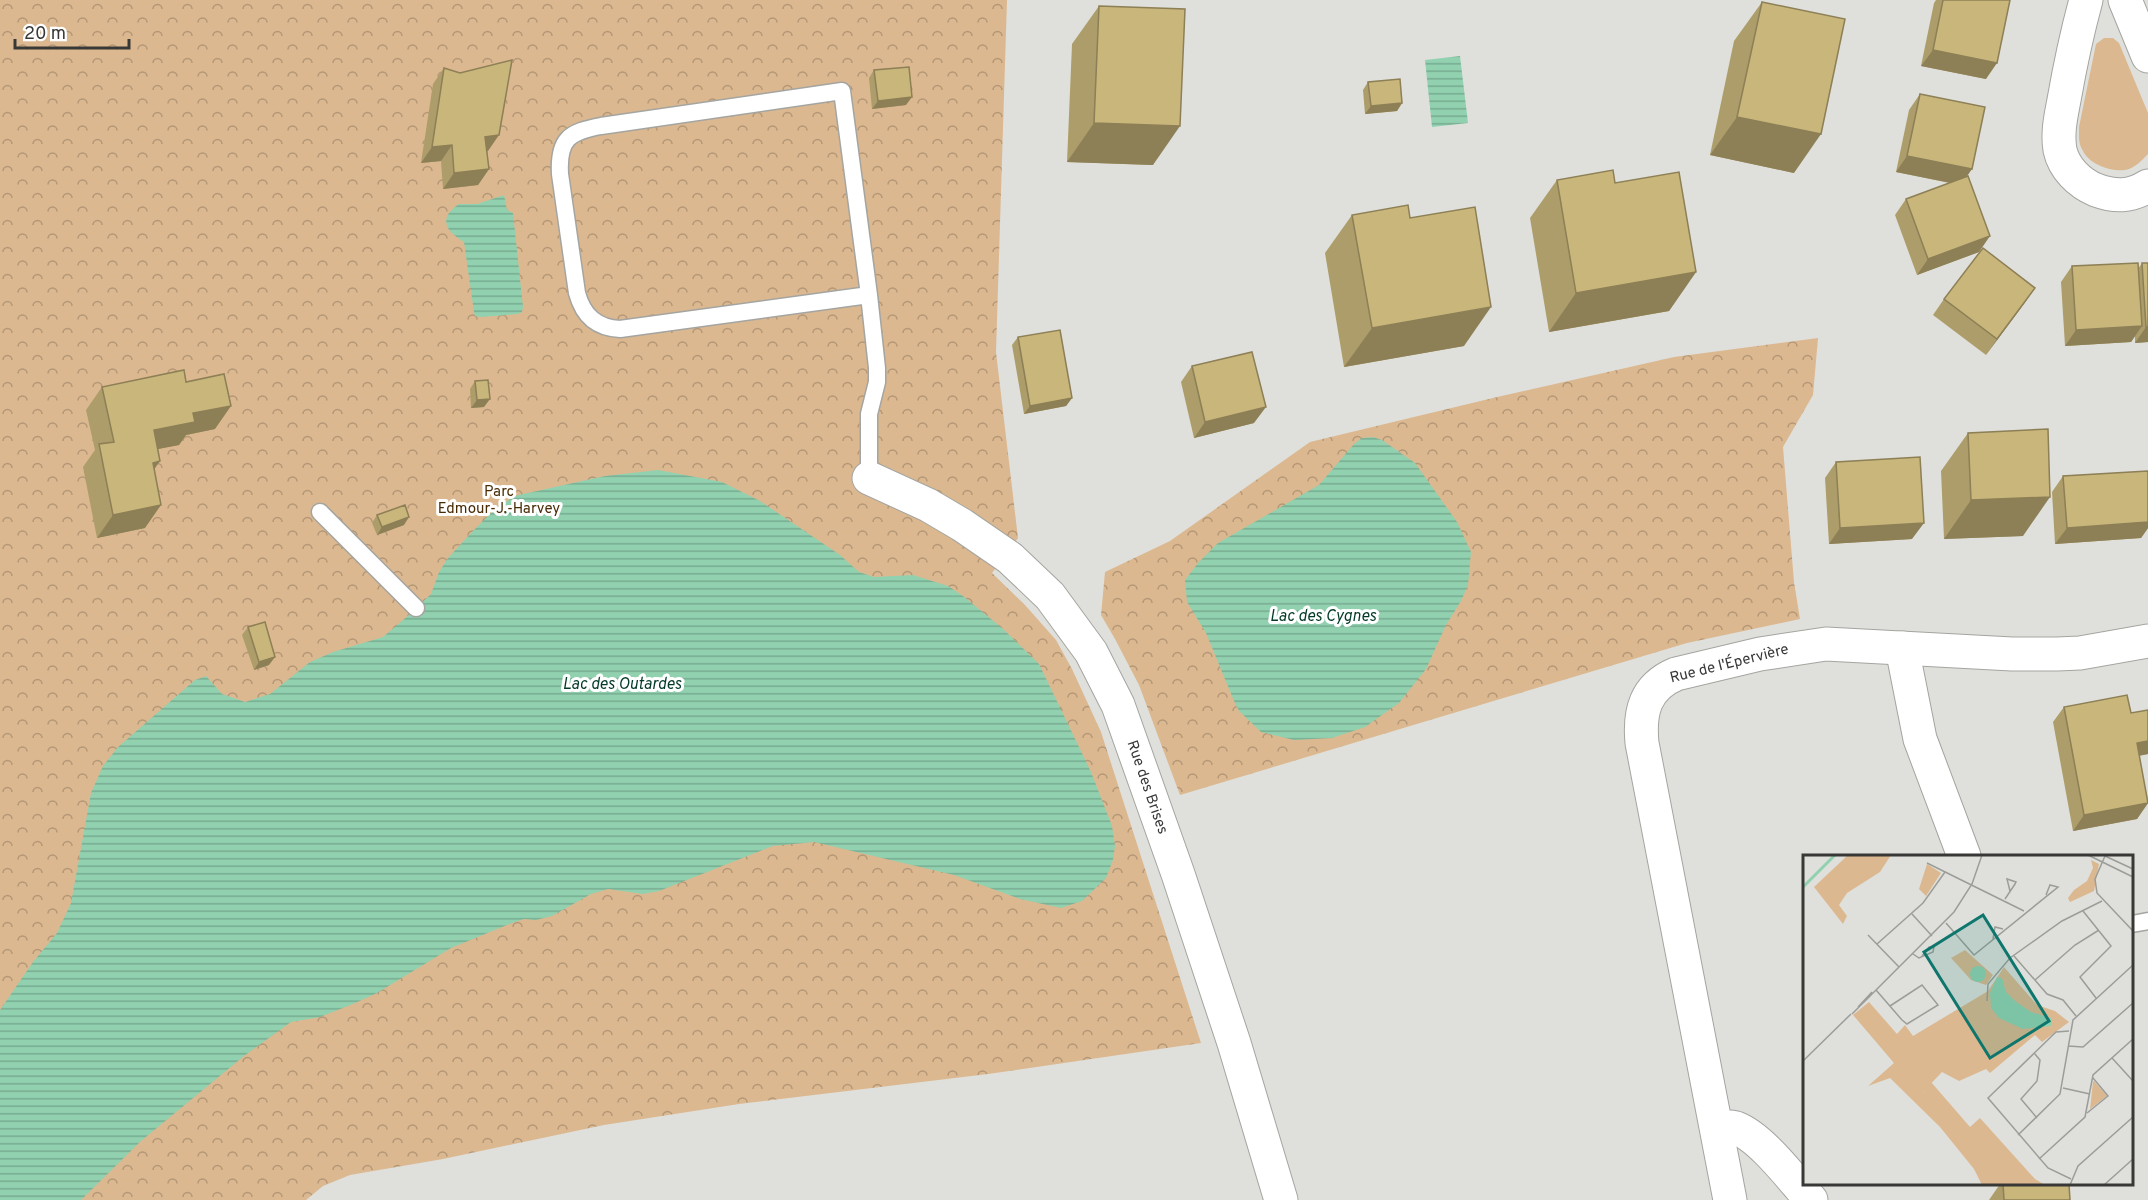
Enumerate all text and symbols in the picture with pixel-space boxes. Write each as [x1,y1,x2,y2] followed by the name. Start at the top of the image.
[15,12,129,50] scale bar
[24,23,66,46] text: 20 m
[438,483,560,519] park label: Parc Edmour-J.-Harvey
[1270,607,1377,627] water label: Lac des Cygnes
[1668,640,1791,688] street label: Rue de l'Épervière
[562,675,682,695] water label: Lac des Outardes
[1122,738,1171,837] street label: Rue des Brises
[1803,855,2133,1185] inset map

